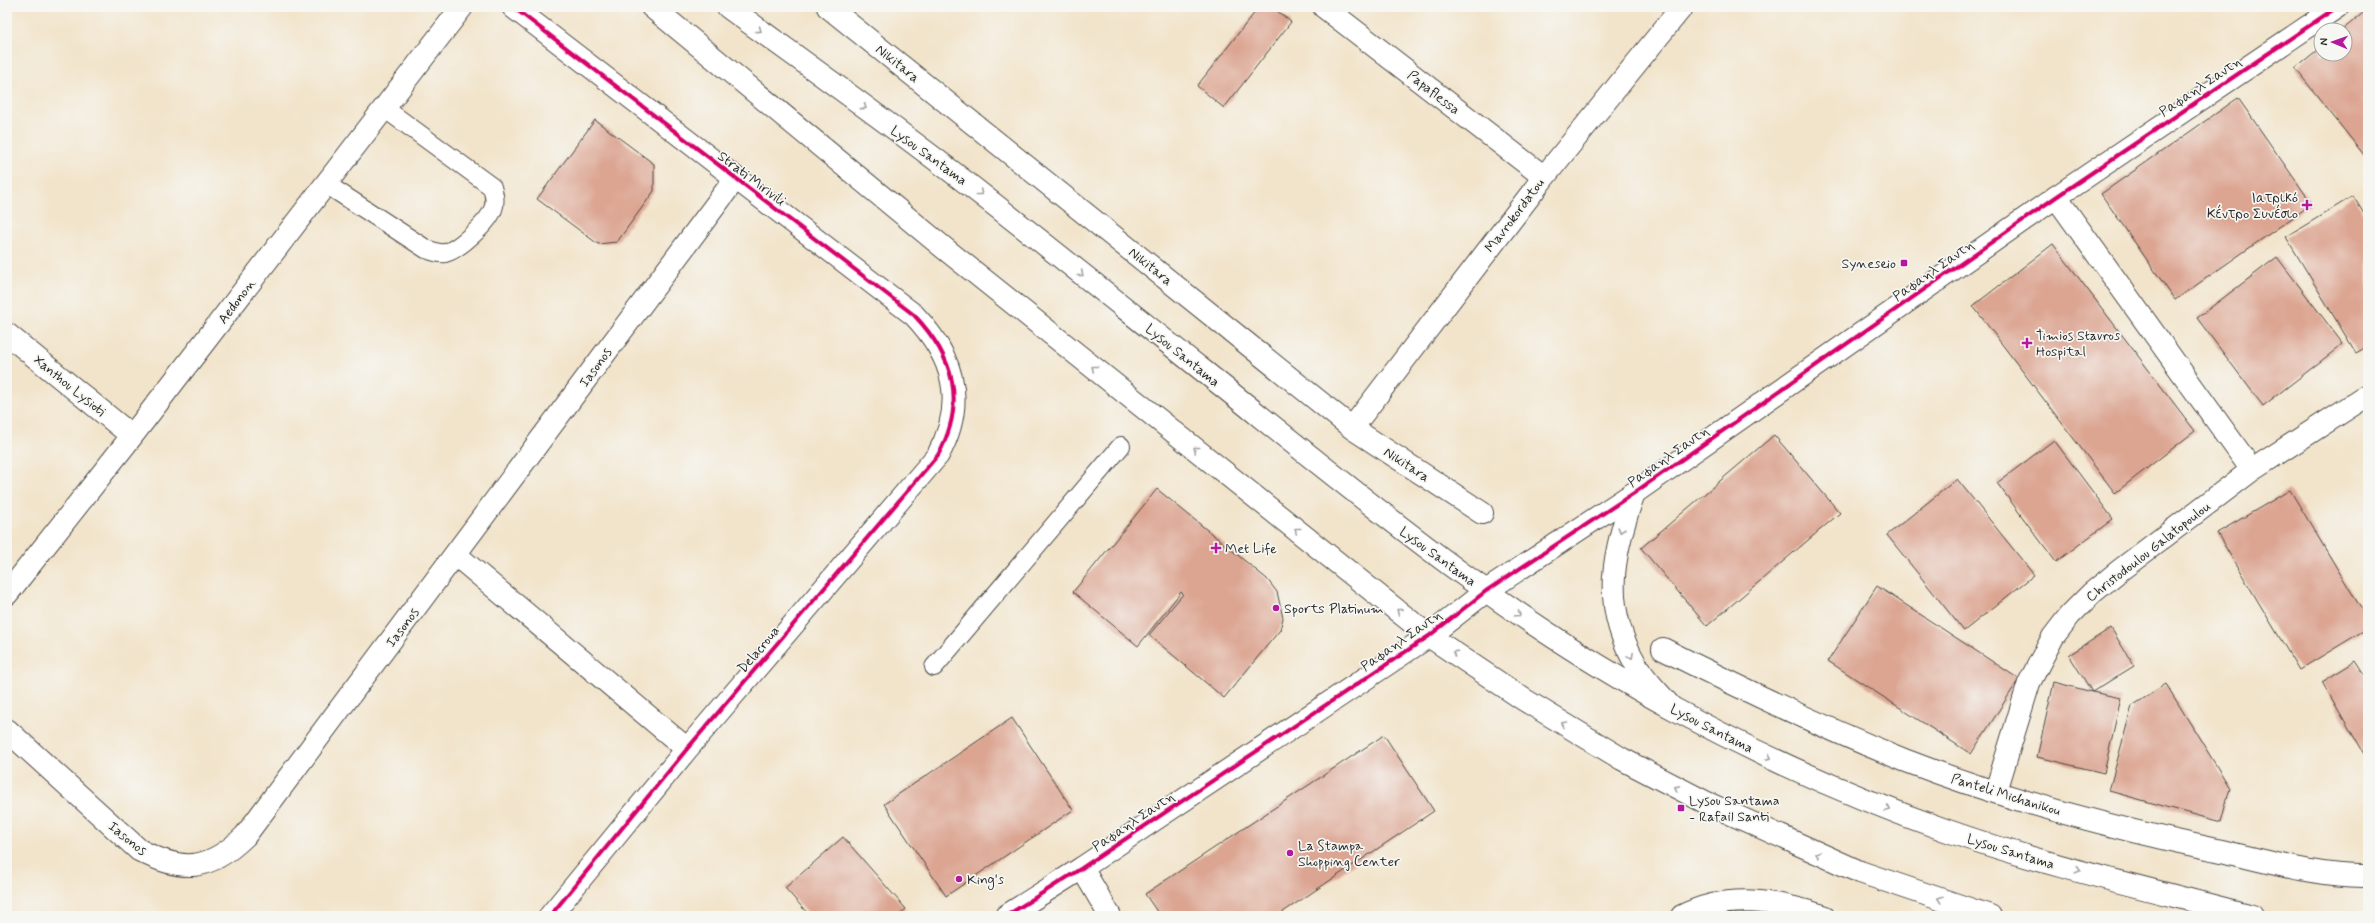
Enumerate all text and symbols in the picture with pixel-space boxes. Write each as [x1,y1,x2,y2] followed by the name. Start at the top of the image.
[2313,22,2353,62] north arrow
[755,25,762,32] one-way arrow
[2317,38,2331,46] text: N
[872,41,923,87] street label: Nikitara
[2156,53,2245,121] street label: Ραφαηλ Σαντη
[1403,67,1463,119] street label: Papaflessa
[860,103,867,110] one-way arrow
[886,122,971,190] street label: Lysou Santama
[714,147,789,210] street label: Strati Mirivili
[1481,175,1549,256] street label: Mavrokordatou
[975,188,982,195] one-way arrow
[2207,189,2298,223] place label: Ιατρικό Κέντρο Συνέσιο
[2301,199,2313,211] marker: Ιατρικό Κέντρο Συνέσιο
[1889,236,1978,305] street label: Ραφαηλ Σαντη
[1125,244,1176,290] street label: Nikitara
[1841,255,1896,273] place label: Syneseio
[1899,258,1909,268] marker: Syneseio
[1077,269,1084,276] one-way arrow
[214,276,260,328] street label: Aedonon
[1141,320,1223,391] street label: Lysou Santama
[2036,327,2120,361] place label: Timios Stavros Hospital
[2021,337,2033,349] marker: Timios Stavros Hospital
[575,344,617,391] street label: Iasonos
[30,351,109,420] street label: Xanthou Lysioti
[1091,366,1098,373] one-way arrow
[1624,422,1713,491] street label: Ραφαηλ Σαντη
[1380,443,1433,486] street label: Nikitara
[1193,447,1200,454] one-way arrow
[2083,497,2215,606] street label: Christodoulou Galatopoulou
[1395,523,1480,591] street label: Lysou Santama
[1617,526,1626,533] one-way arrow
[1295,528,1302,535] one-way arrow
[1225,540,1277,558] place label: Met Life
[1210,542,1222,554] marker: Met Life
[1284,600,1384,618] place label: Sports Platinum
[1271,603,1281,613] marker: Sports Platinum
[382,604,424,651] street label: Iasonos
[1357,606,1446,675] street label: Ραφαηλ Σαντη
[1396,609,1403,616] one-way arrow
[1514,609,1521,616] one-way arrow
[734,622,784,677] street label: Delacroua
[1452,650,1459,658] one-way arrow
[1626,652,1634,659] one-way arrow
[1667,700,1756,758] street label: Lysou Santama
[1561,721,1568,728] one-way arrow
[1765,752,1772,760] one-way arrow
[1949,770,2063,820] street label: Panteli Michanikou
[1674,785,1681,792] one-way arrow
[1089,788,1178,856] street label: Ραφαηλ Σαντη
[1689,792,1780,826] place label: Lysou Santama - Rafail Santi
[1676,803,1686,813] marker: Lysou Santama - Rafail Santi
[1885,804,1892,813] one-way arrow
[104,818,151,860] street label: Iasonos
[1965,830,2057,874] street label: Lysou Santama
[1298,837,1400,871] place label: La Stampa Shopping Center
[1285,848,1295,858] marker: La Stampa Shopping Center
[1815,851,1823,859] one-way arrow
[2075,865,2082,874] one-way arrow
[967,871,1004,890] place label: King's
[954,874,964,884] marker: King's
[1937,895,1944,904] one-way arrow

